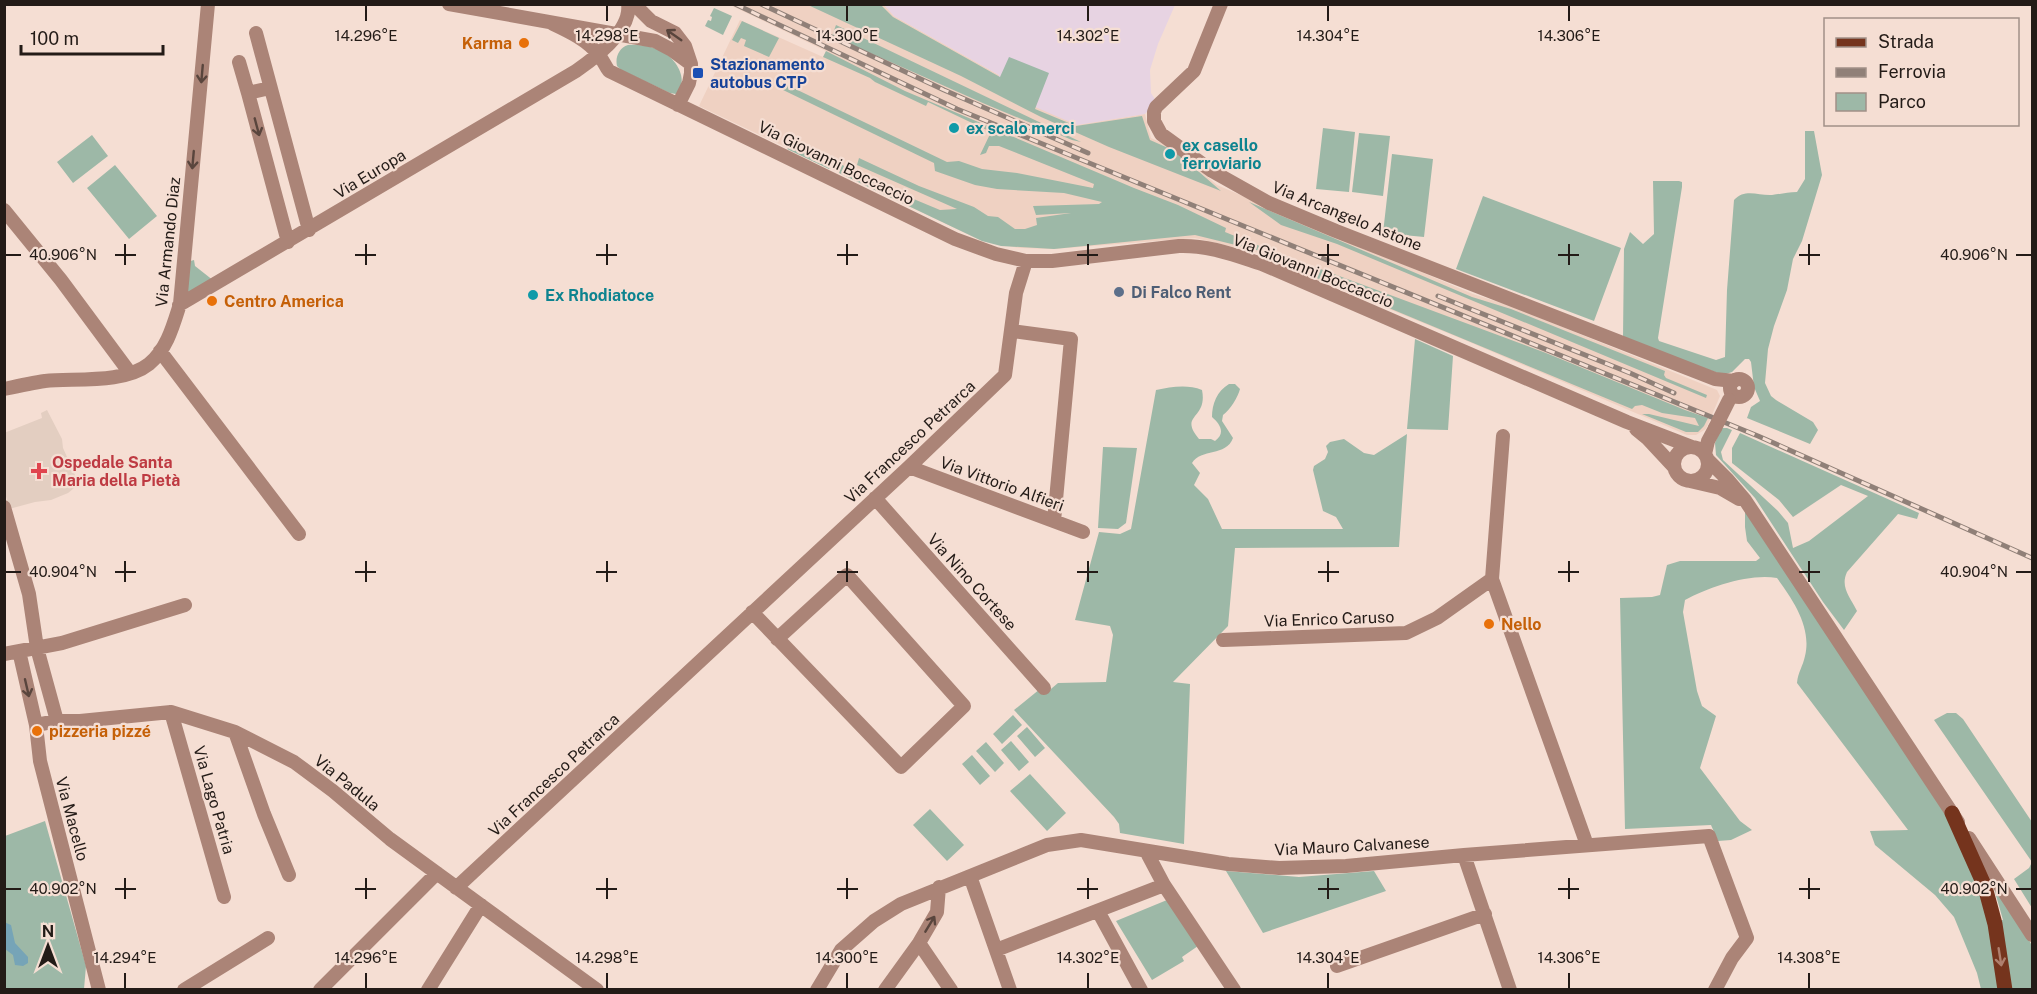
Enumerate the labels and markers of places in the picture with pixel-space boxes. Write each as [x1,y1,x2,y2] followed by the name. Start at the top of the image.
[462,34,512,53] place label: Karma
[517,36,531,50] marker: Karma
[710,55,825,92] place label: Stazionamento autobus CTP
[691,66,705,80] marker: Stazionamento autobus CTP
[966,119,1074,138] place label: ex scalo merci
[947,121,961,135] marker: ex scalo merci
[1182,136,1261,173] place label: ex casello ferroviario
[1163,147,1177,161] marker: ex casello ferroviario
[1131,283,1232,302] place label: Di Falco Rent
[1112,285,1126,299] marker: Di Falco Rent
[545,286,654,305] place label: Ex Rhodiatoce
[526,288,540,302] marker: Ex Rhodiatoce
[224,292,344,311] place label: Centro America
[205,294,219,308] marker: Centro America
[52,453,180,490] place label: Ospedale Santa Maria della Pietà
[30,462,48,480] marker: Ospedale Santa Maria della Pietà
[1501,615,1542,634] place label: Nello
[1482,617,1496,631] marker: Nello
[49,722,151,741] place label: pizzeria pizzé
[30,724,44,738] marker: pizzeria pizzé

